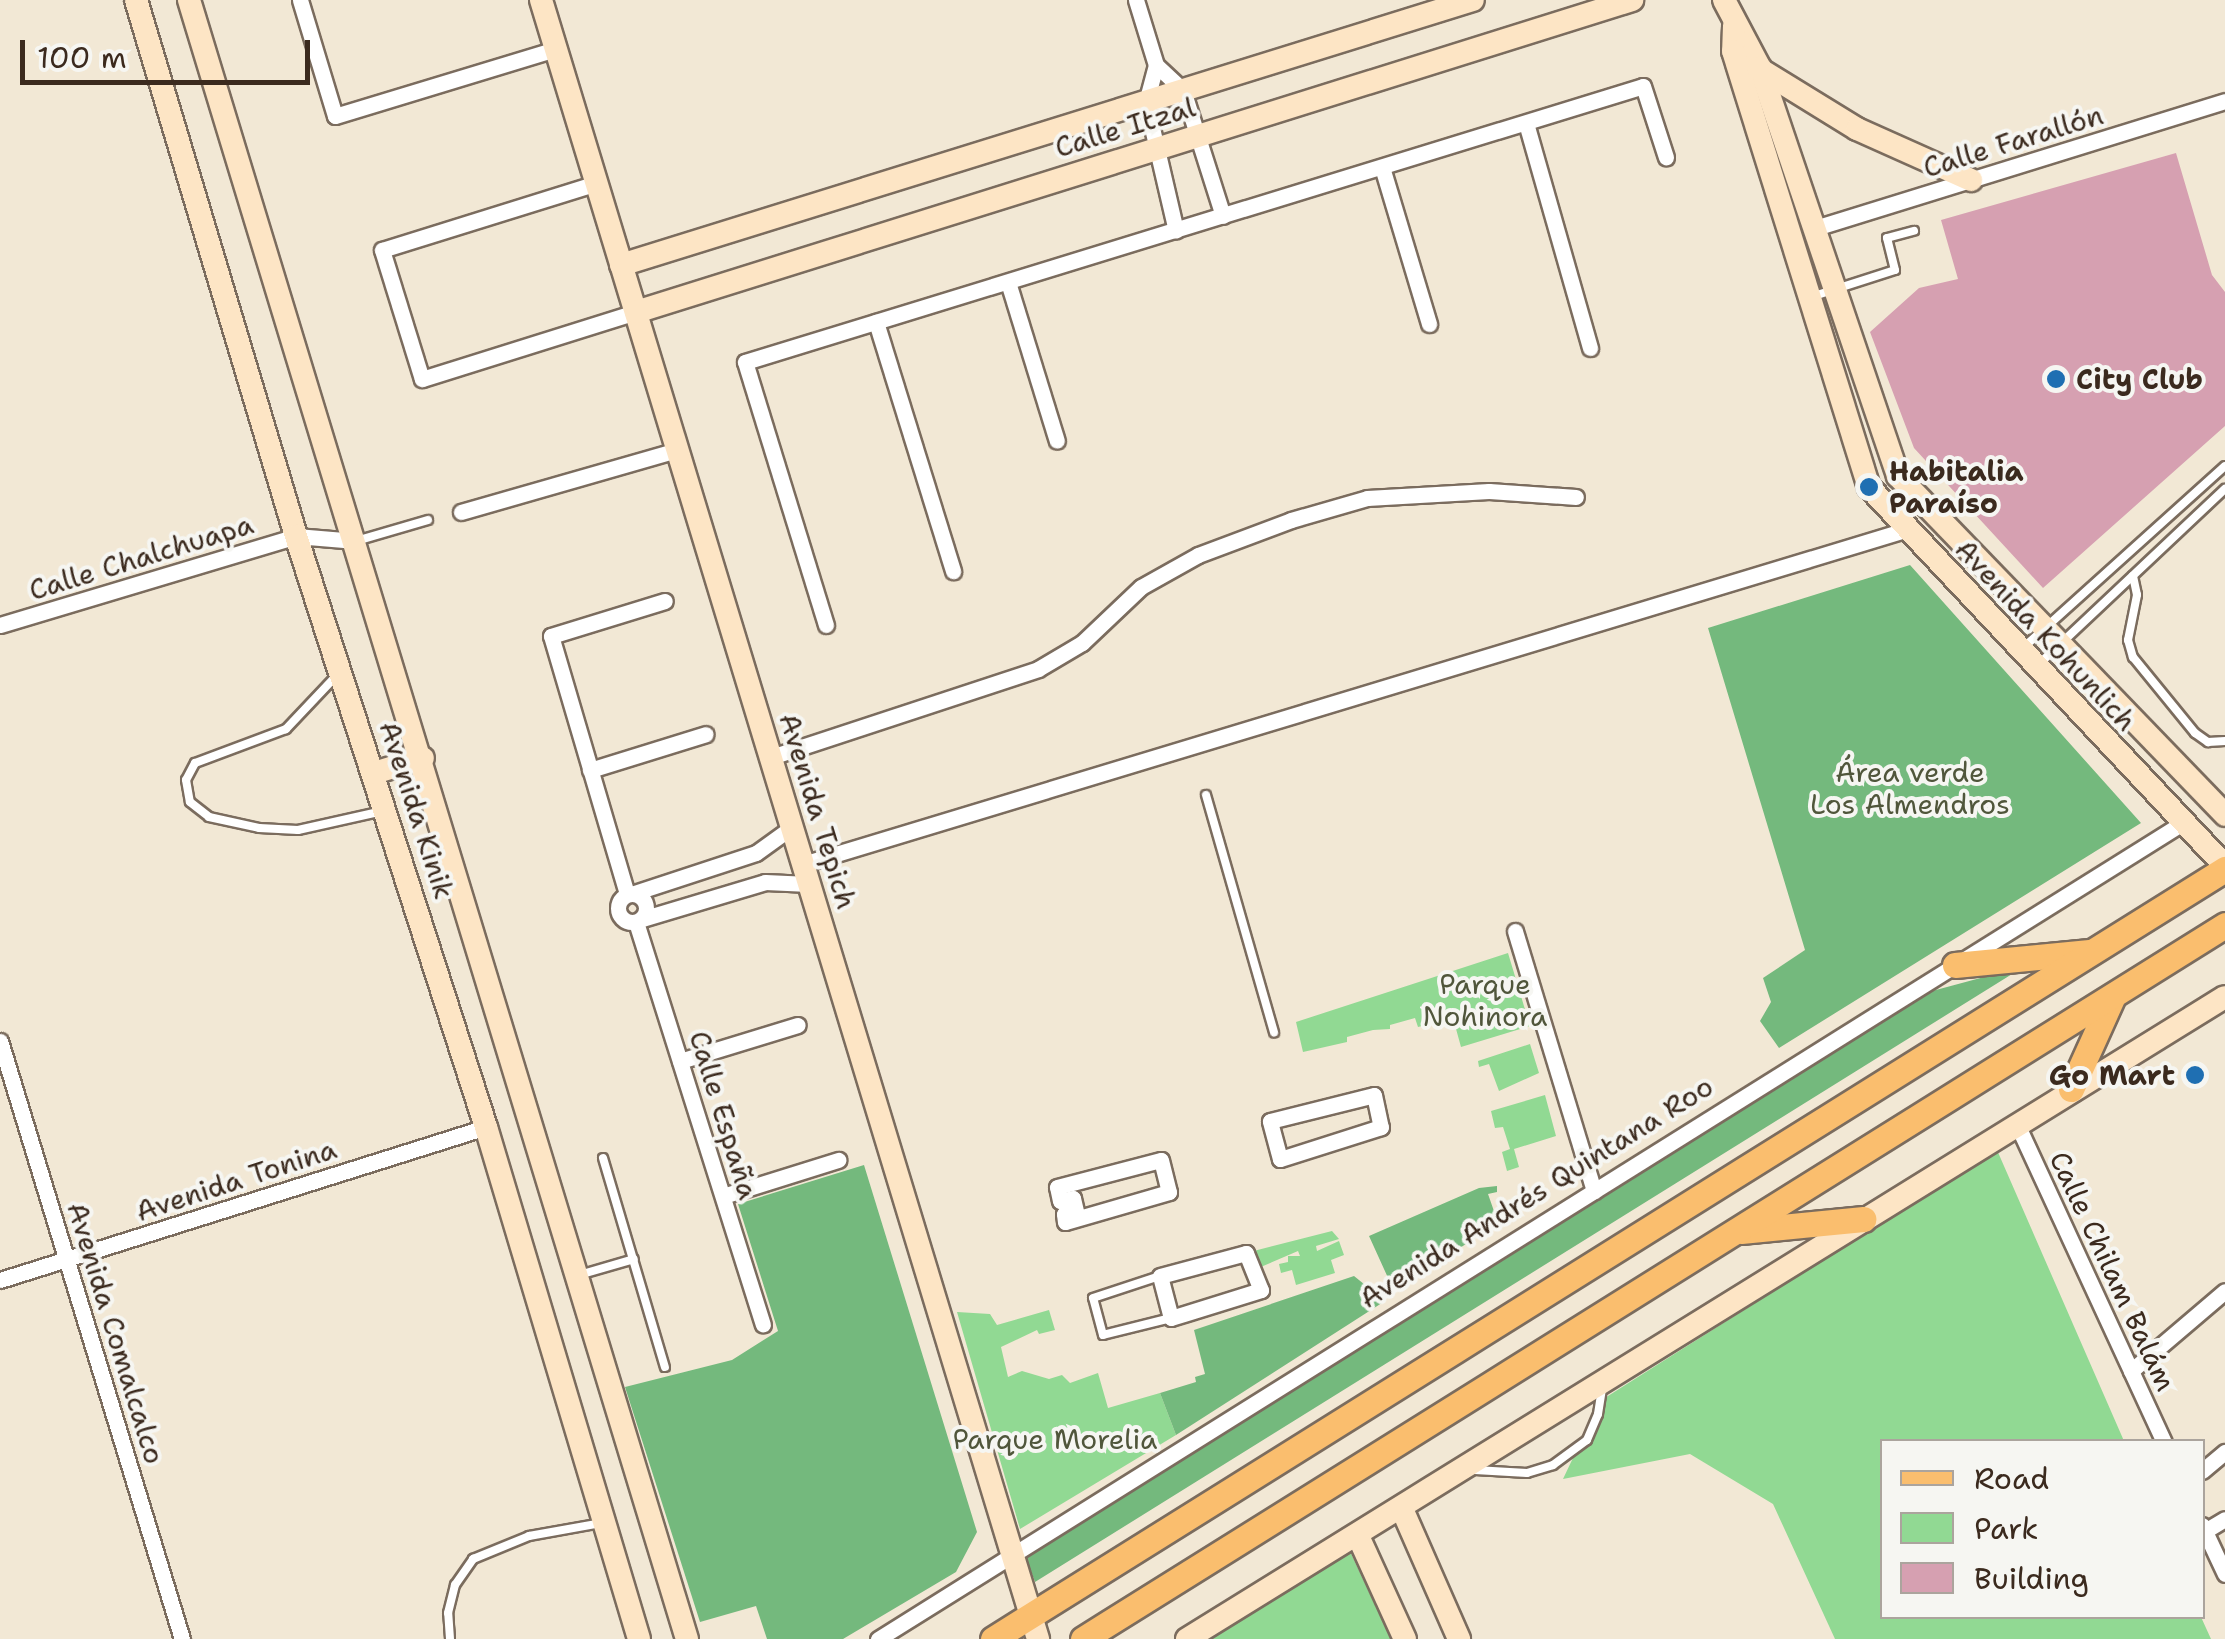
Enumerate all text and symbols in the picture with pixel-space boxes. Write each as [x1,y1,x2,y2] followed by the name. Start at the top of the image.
[25,20,315,82] scale bar
[37,37,127,78] text: 100 m
[1051,90,1199,164] street label: Calle Itzal
[1919,98,2107,184] street label: Calle Farallón
[2076,362,2203,396] place label: City Club
[2045,368,2067,390] marker: City Club
[1889,454,2024,520] place label: Habitalia Paraíso
[1858,476,1880,498] marker: Habitalia Paraíso
[25,507,257,607] street label: Calle Chalchuapa
[1949,532,2143,738] street label: Avenida Kohunlich
[772,709,864,913] street label: Avenida Tepich
[372,717,462,903] street label: Avenida Kinik
[1810,755,2010,821] park label: Área verde Los Almendros
[1423,967,1547,1033] park label: Parque Nohinora
[682,1027,766,1203] street label: Calle España
[2049,1058,2175,1092] place label: Go Mart
[2184,1064,2206,1086] marker: Go Mart
[1353,1069,1719,1315] street label: Avenida Andrés Quintana Roo
[131,1132,341,1228] street label: Avenida Tonina
[2043,1146,2183,1396] street label: Calle Chilam Balám
[60,1198,172,1468] street label: Avenida Comalcalco
[953,1422,1157,1456] park label: Parque Morelia
[1880,1439,2205,1619] legend
[1974,1458,2049,1499] text: Road
[1974,1508,2038,1549] text: Park
[1974,1558,2089,1599] text: Building

